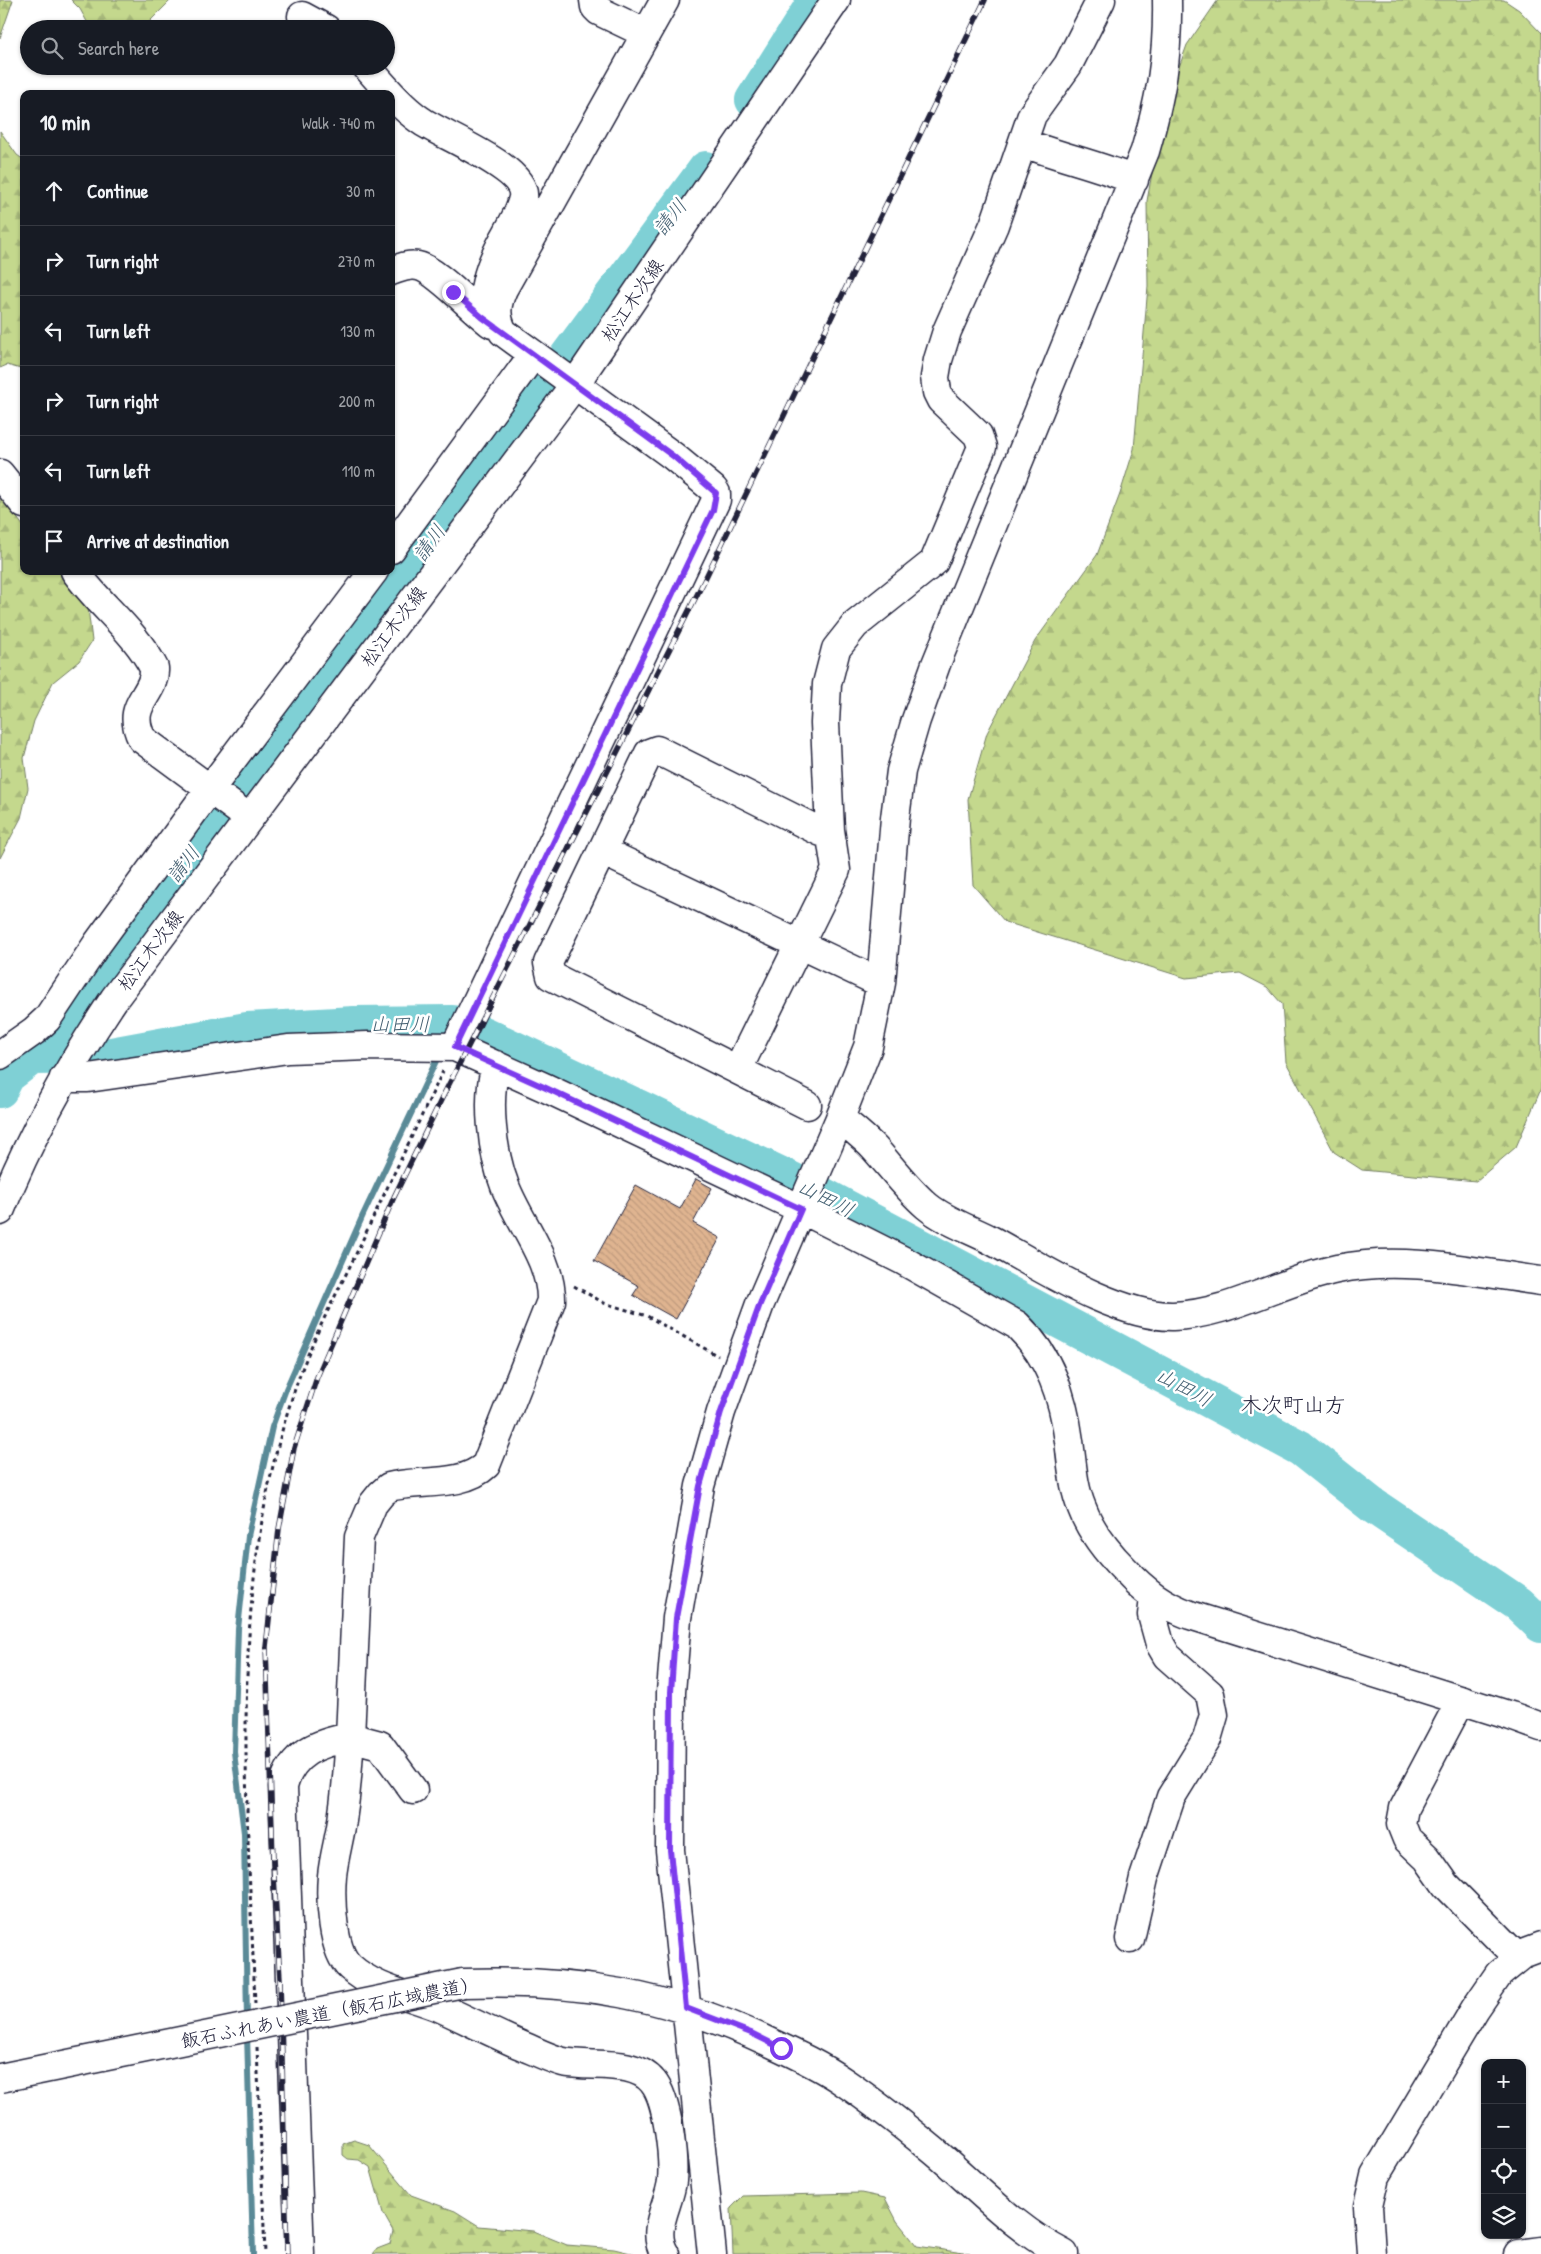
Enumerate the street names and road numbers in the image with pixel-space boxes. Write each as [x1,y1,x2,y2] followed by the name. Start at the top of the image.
[595,253,669,347] street label: 松江木次線
[354,580,432,672] street label: 松江木次線
[111,904,189,996] street label: 松江木次線
[178,1970,482,2054] street label: 飯石ふれあい農道（飯石広域農道）

